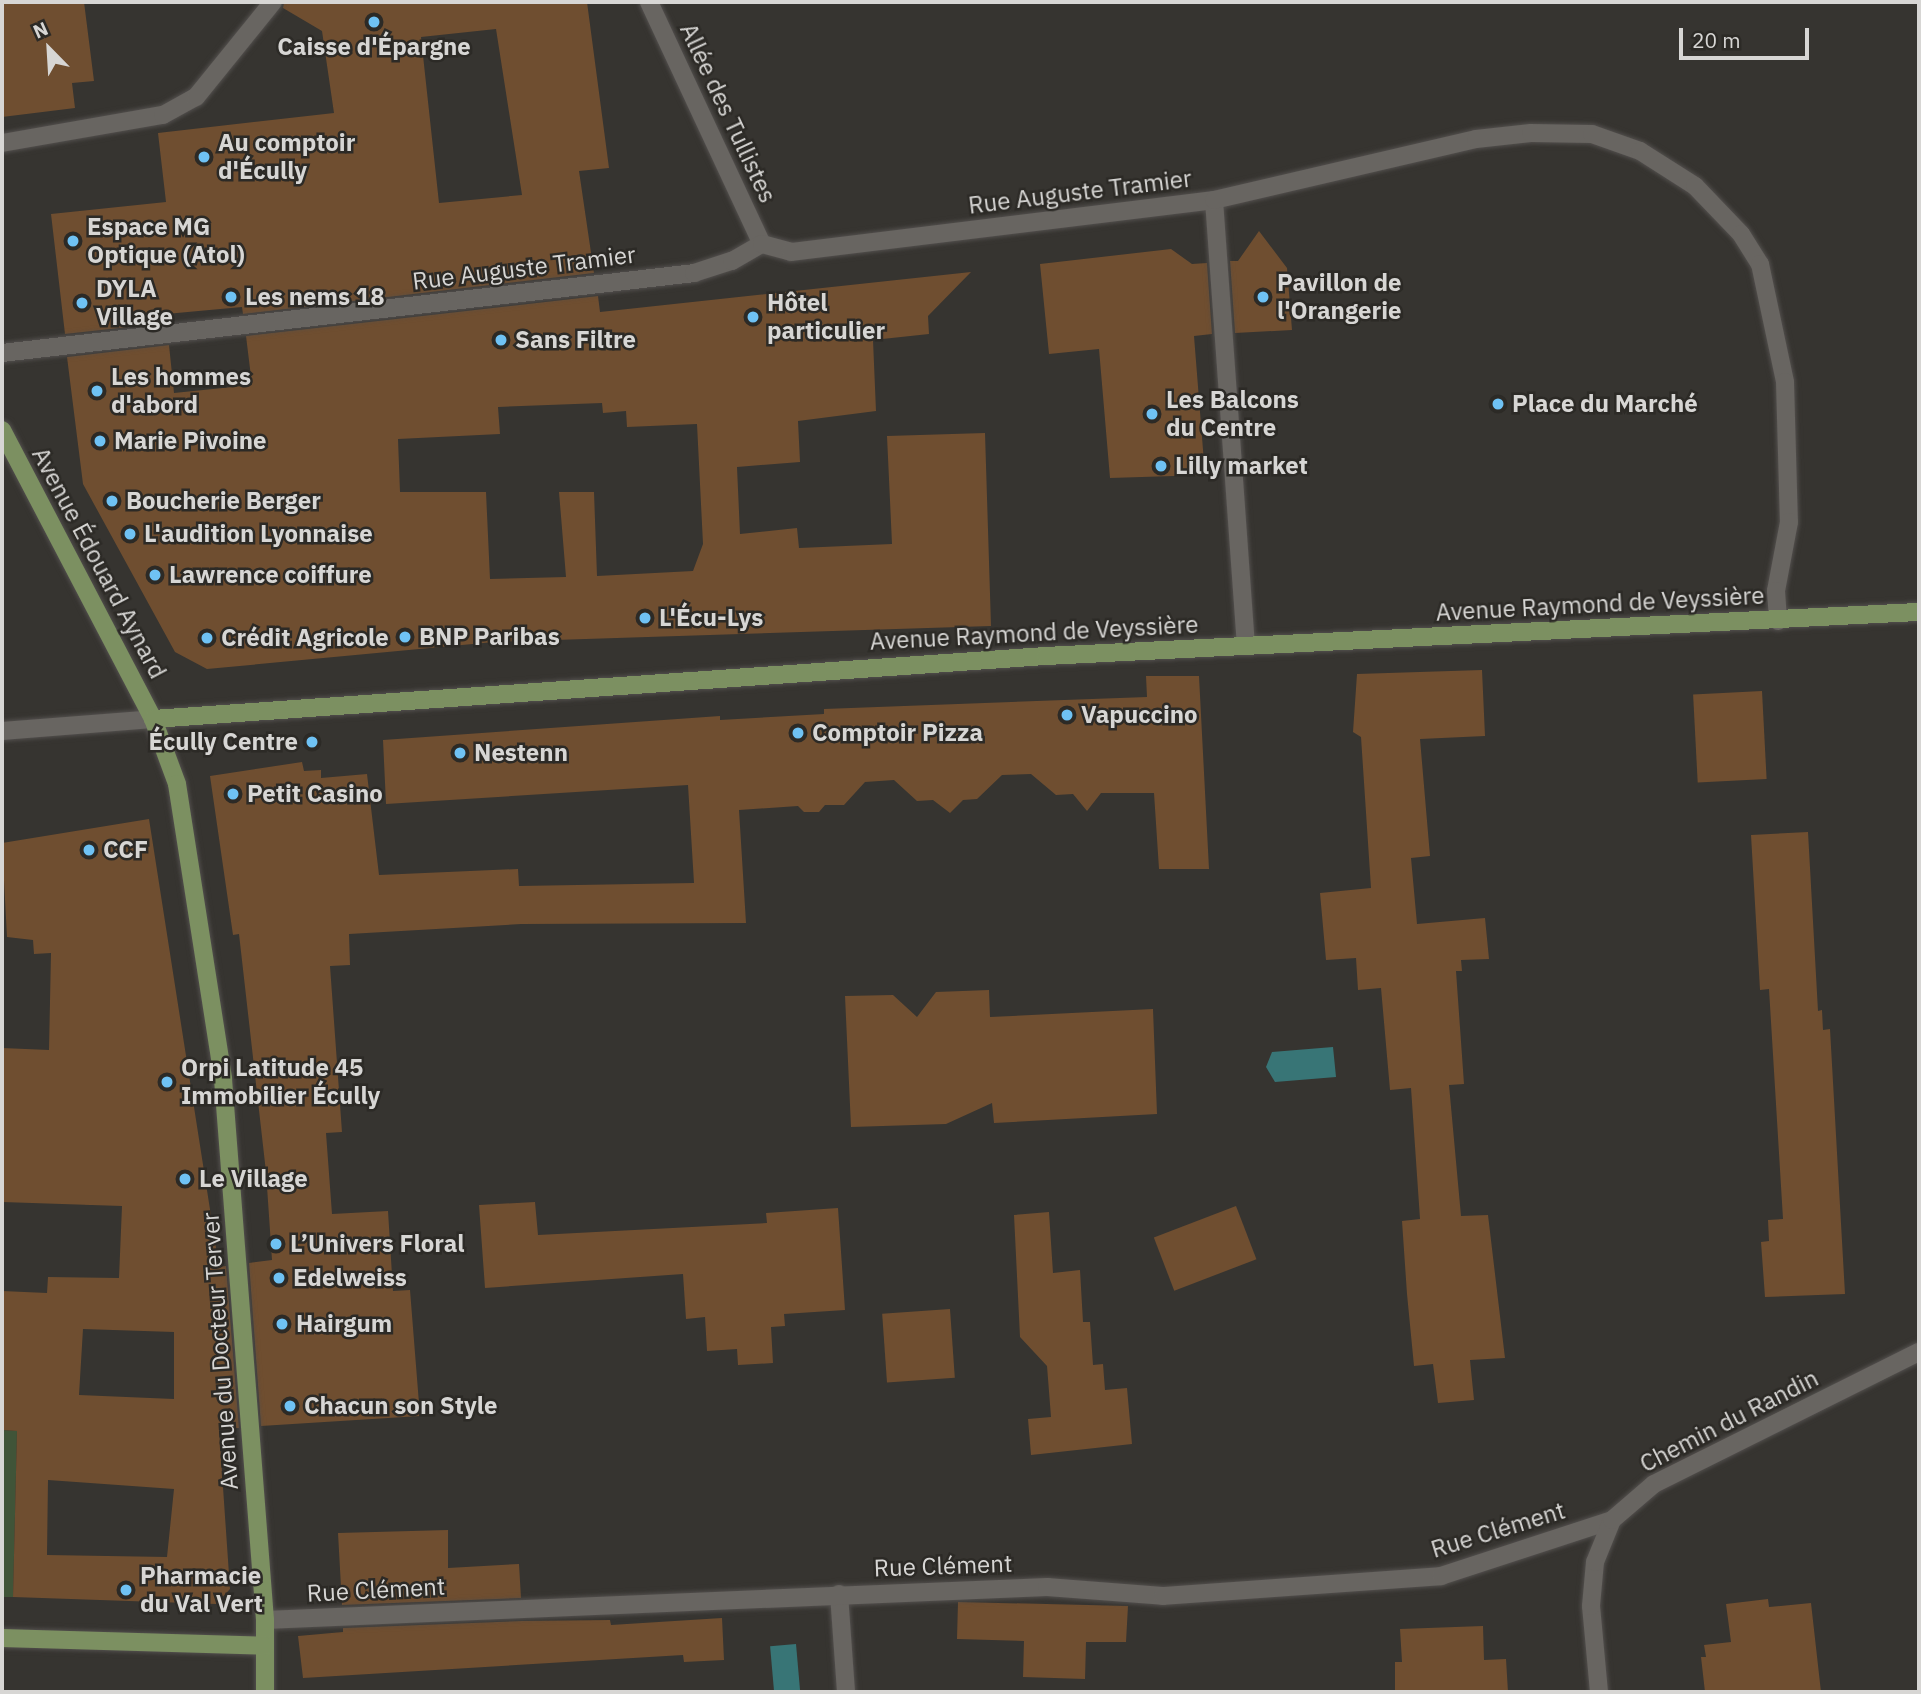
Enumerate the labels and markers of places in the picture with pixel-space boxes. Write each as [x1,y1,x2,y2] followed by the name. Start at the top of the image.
[366,14,382,30] marker: Caisse d'Épargne
[277,33,471,61] place label: Caisse d'Épargne
[218,129,355,185] place label: Au comptoir d'Écully
[196,149,212,165] marker: Au comptoir d'Écully
[87,213,245,269] place label: Espace MG Optique (Atol)
[65,233,81,249] marker: Espace MG Optique (Atol)
[1277,269,1402,325] place label: Pavillon de l'Orangerie
[96,275,173,331] place label: DYLA Village
[245,283,385,311] place label: Les nems 18
[223,289,239,305] marker: Les nems 18
[767,289,885,345] place label: Hôtel particulier
[1255,289,1271,305] marker: Pavillon de l'Orangerie
[74,295,90,311] marker: DYLA Village
[745,309,761,325] marker: Hôtel particulier
[515,326,636,354] place label: Sans Filtre
[493,332,509,348] marker: Sans Filtre
[111,363,251,419] place label: Les hommes d'abord
[89,383,105,399] marker: Les hommes d'abord
[1166,386,1299,442] place label: Les Balcons du Centre
[1512,390,1698,418] place label: Place du Marché
[1490,396,1506,412] marker: Place du Marché
[1144,406,1160,422] marker: Les Balcons du Centre
[114,427,267,455] place label: Marie Pivoine
[92,433,108,449] marker: Marie Pivoine
[1175,452,1308,480] place label: Lilly market
[1153,458,1169,474] marker: Lilly market
[126,487,321,515] place label: Boucherie Berger
[104,493,120,509] marker: Boucherie Berger
[144,520,373,548] place label: L'audition Lyonnaise
[122,526,138,542] marker: L'audition Lyonnaise
[169,561,372,589] place label: Lawrence coiffure
[147,567,163,583] marker: Lawrence coiffure
[659,604,763,632] place label: L'Écu-Lys
[637,610,653,626] marker: L'Écu-Lys
[419,623,560,651] place label: BNP Paribas
[221,624,389,652] place label: Crédit Agricole
[397,629,413,645] marker: BNP Paribas
[199,630,215,646] marker: Crédit Agricole
[1081,701,1198,729] place label: Vapuccino
[1059,707,1075,723] marker: Vapuccino
[812,719,983,747] place label: Comptoir Pizza
[790,725,806,741] marker: Comptoir Pizza
[149,728,298,756] place label: Écully Centre
[304,734,320,750] marker: Écully Centre
[474,739,568,767] place label: Nestenn
[452,745,468,761] marker: Nestenn
[247,780,383,808] place label: Petit Casino
[225,786,241,802] marker: Petit Casino
[103,836,148,864] place label: CCF
[81,842,97,858] marker: CCF
[181,1054,380,1110] place label: Orpi Latitude 45 Immobilier Écully
[159,1074,175,1090] marker: Orpi Latitude 45 Immobilier Écully
[199,1165,308,1193] place label: Le Village
[177,1171,193,1187] marker: Le Village
[290,1230,465,1258] place label: L’Univers Floral
[268,1236,284,1252] marker: L’Univers Floral
[293,1264,407,1292] place label: Edelweiss
[271,1270,287,1286] marker: Edelweiss
[296,1310,392,1338] place label: Hairgum
[274,1316,290,1332] marker: Hairgum
[304,1392,497,1420] place label: Chacun son Style
[282,1398,298,1414] marker: Chacun son Style
[140,1562,263,1618] place label: Pharmacie du Val Vert
[118,1582,134,1598] marker: Pharmacie du Val Vert

